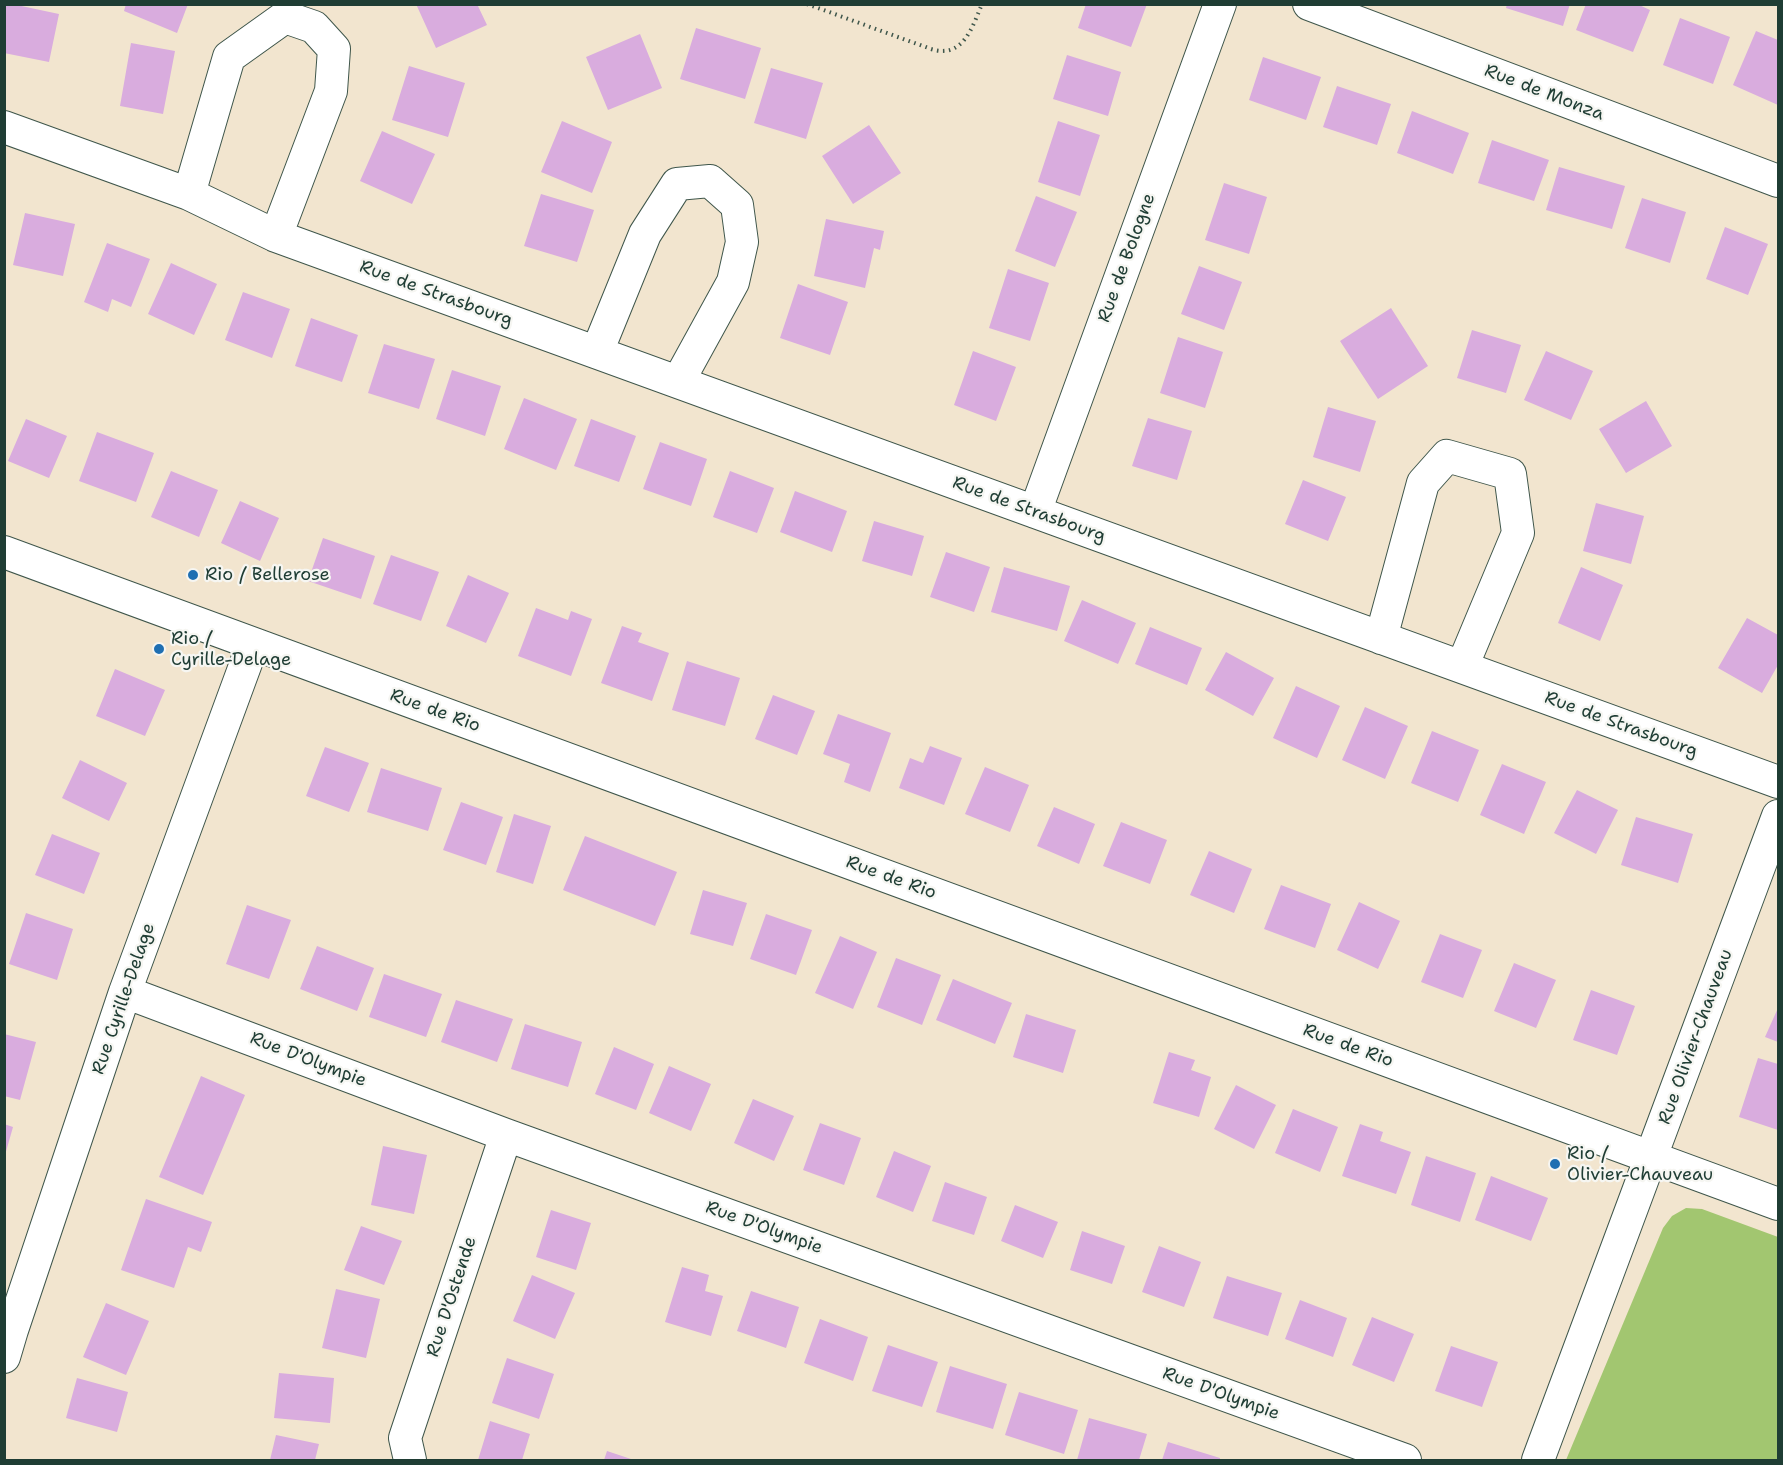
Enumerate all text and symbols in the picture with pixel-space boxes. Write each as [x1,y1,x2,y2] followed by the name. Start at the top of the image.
[1481,60,1607,126] street label: Rue de Monza
[1094,191,1160,325] street label: Rue de Bologne
[357,256,515,332] street label: Rue de Strasbourg
[950,472,1108,548] street label: Rue de Strasbourg
[205,564,330,586] place label: Rio / Bellerose
[186,568,200,582] marker: Rio / Bellerose
[171,628,291,670] place label: Rio / Cyrille-Delage
[152,642,166,656] marker: Rio / Cyrille-Delage
[387,685,483,737] street label: Rue de Rio
[1542,687,1700,763] street label: Rue de Strasbourg
[843,852,939,904] street label: Rue de Rio
[88,920,160,1078] street label: Rue Cyrille-Delage
[1654,946,1738,1128] street label: Rue Olivier-Chauveau
[1300,1020,1396,1072] street label: Rue de Rio
[247,1028,369,1092] street label: Rue D'Olympie
[1567,1143,1713,1186] place label: Rio / Olivier-Chauveau
[1548,1157,1562,1171] marker: Rio / Olivier-Chauveau
[703,1197,825,1259] street label: Rue D'Olympie
[422,1234,482,1360] street label: Rue D'Ostende
[1160,1363,1282,1425] street label: Rue D'Olympie

